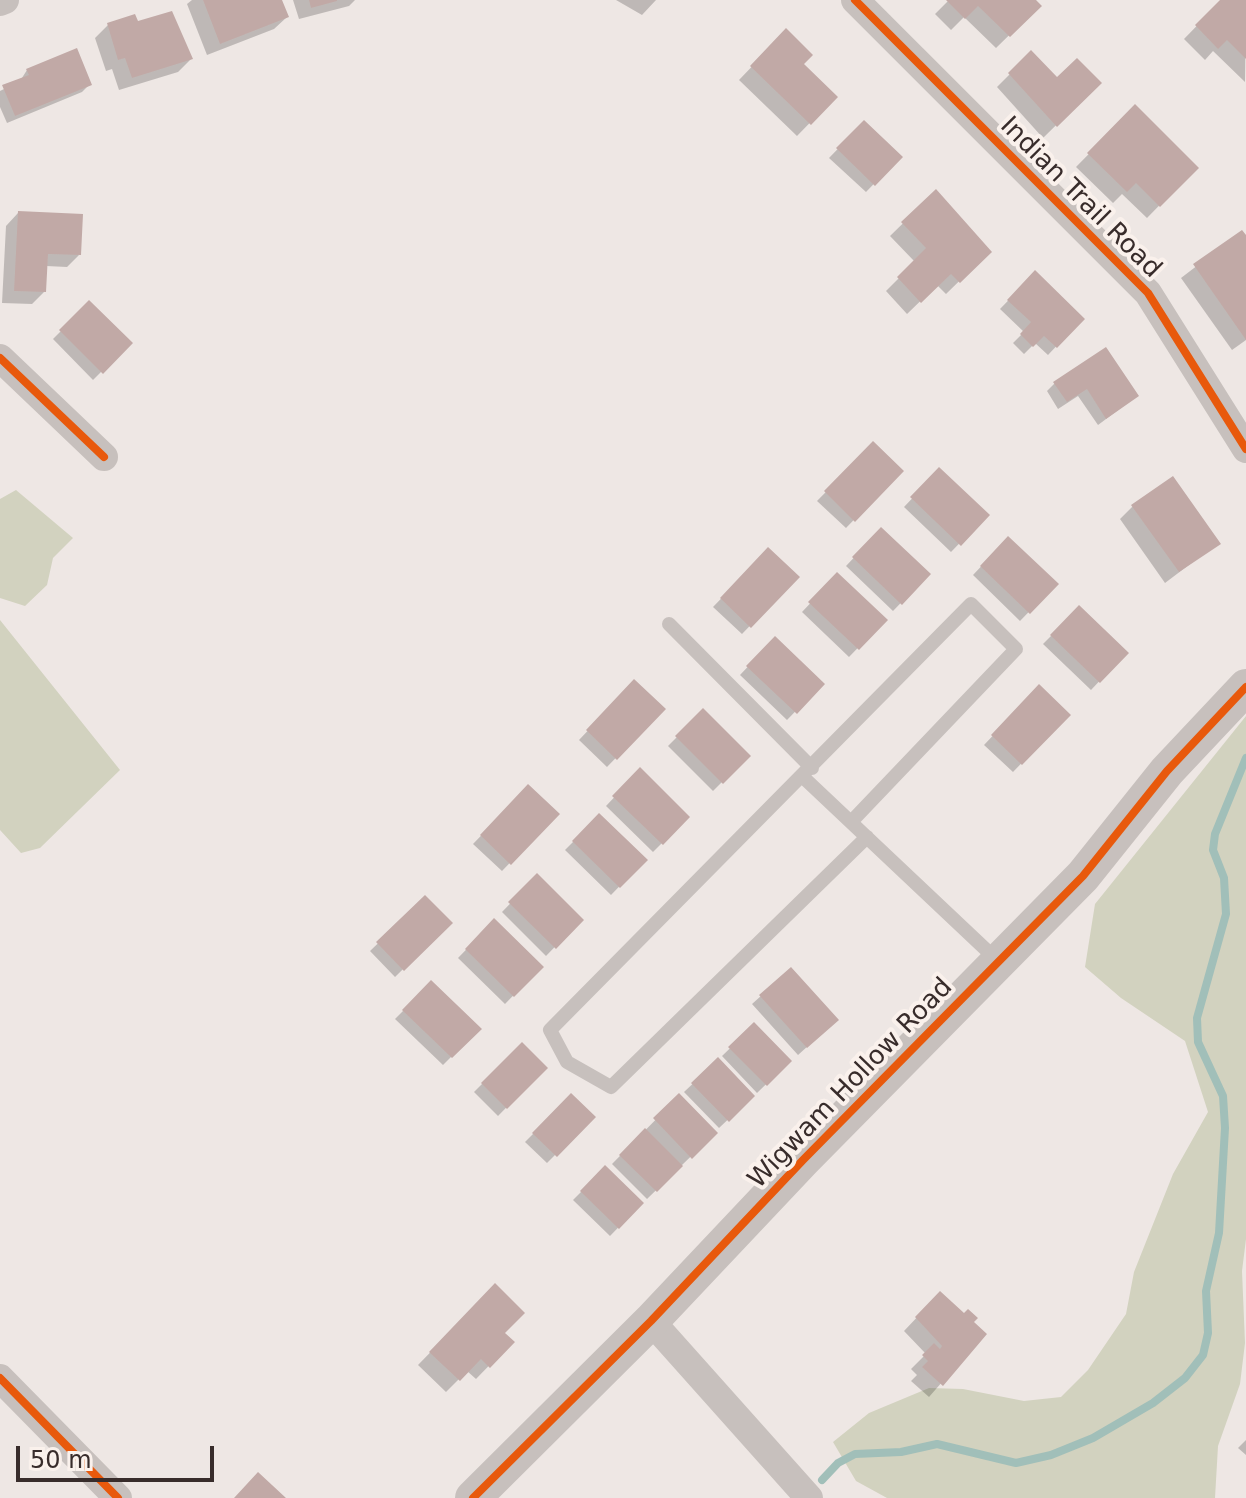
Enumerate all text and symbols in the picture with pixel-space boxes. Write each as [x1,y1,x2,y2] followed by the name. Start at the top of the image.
[993,111,1167,285] street label: Indian Trail Road
[742,972,960,1196] street label: Wigwam Hollow Road
[20,1430,218,1480] scale bar
[30,1446,92,1474] text: 50 m

